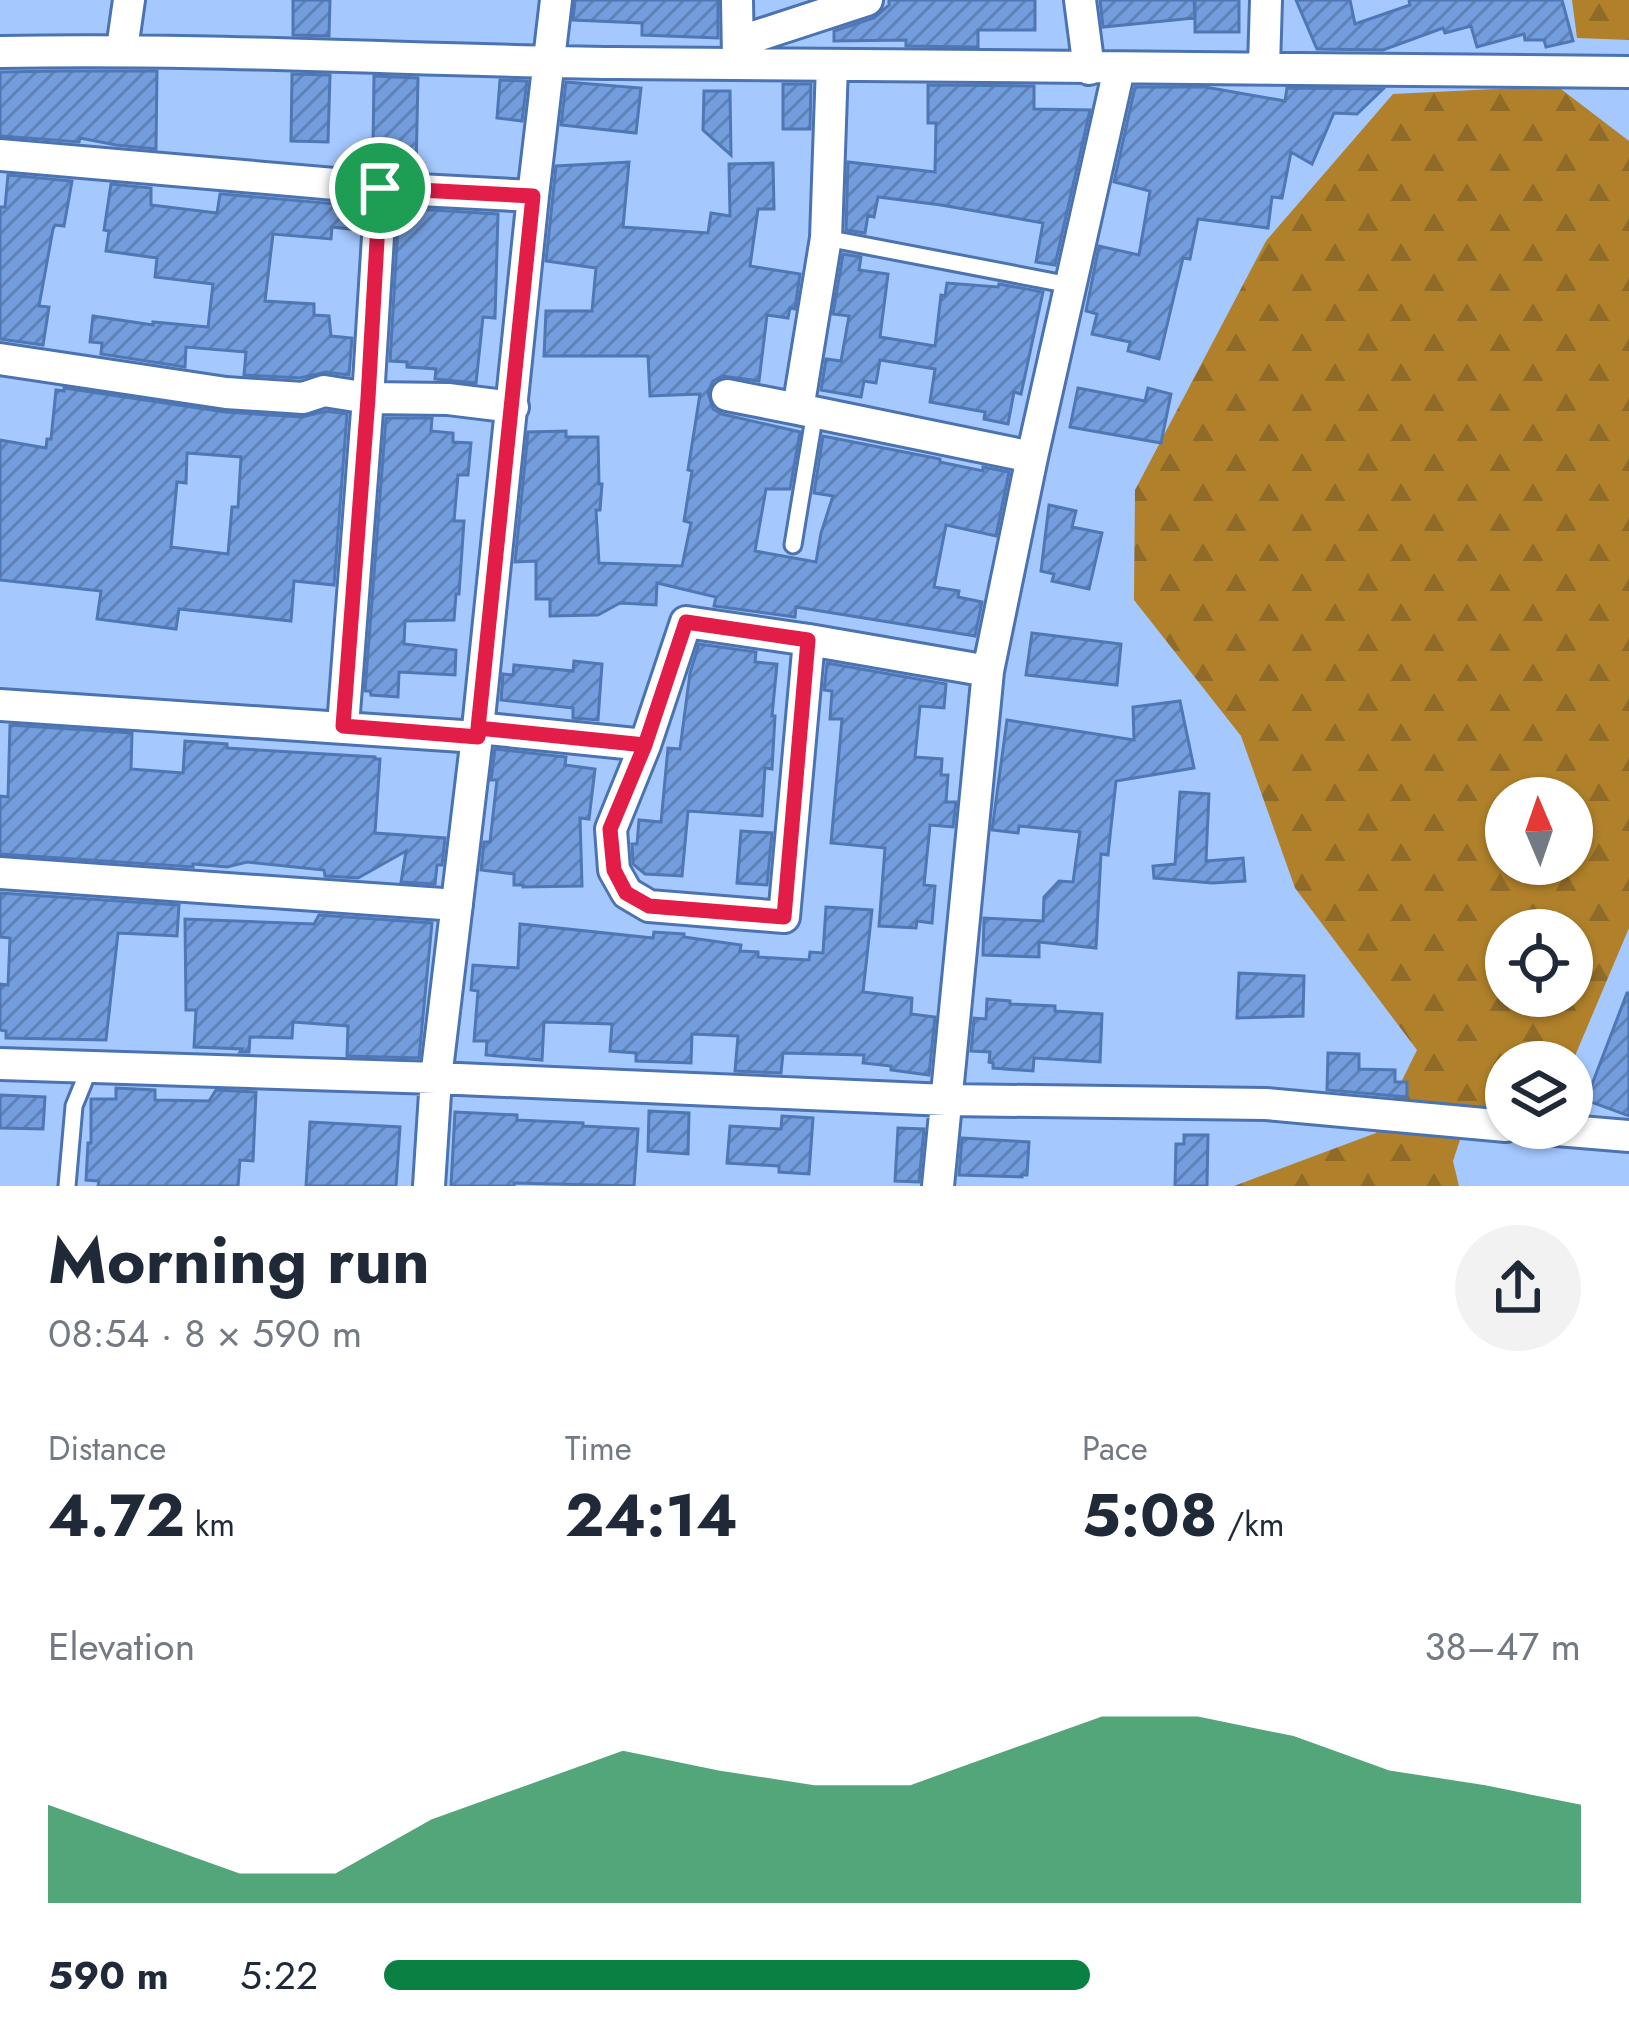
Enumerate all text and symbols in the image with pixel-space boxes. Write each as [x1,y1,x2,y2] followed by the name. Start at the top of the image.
[329,137,431,239] pin
[347,155,413,221] icon: arrive
[1485,777,1593,885] north arrow
[1485,777,1593,1149] map controls
[1485,909,1593,1017] button: locate
[1485,1041,1593,1149] button: layers
[48,1212,430,1308] text: Morning run
[1455,1225,1581,1351] button: share
[48,1305,362,1362] text: 08:54 · 8 × 590 m
[48,1425,166,1472] text: Distance
[565,1425,632,1472] text: Time
[1082,1425,1148,1472] text: Pace
[48,1472,185,1559] text: 4.72
[565,1472,738,1559] text: 24:14
[1082,1472,1217,1559] text: 5:08
[185,1501,235,1548] text: km
[1217,1501,1285,1548] text: /km
[48,1618,195,1675] text: Elevation
[1424,1618,1581,1675] text: 38–47 m
[48,1947,169,2004] text: 590 m
[240,1947,318,2004] text: 5:22

